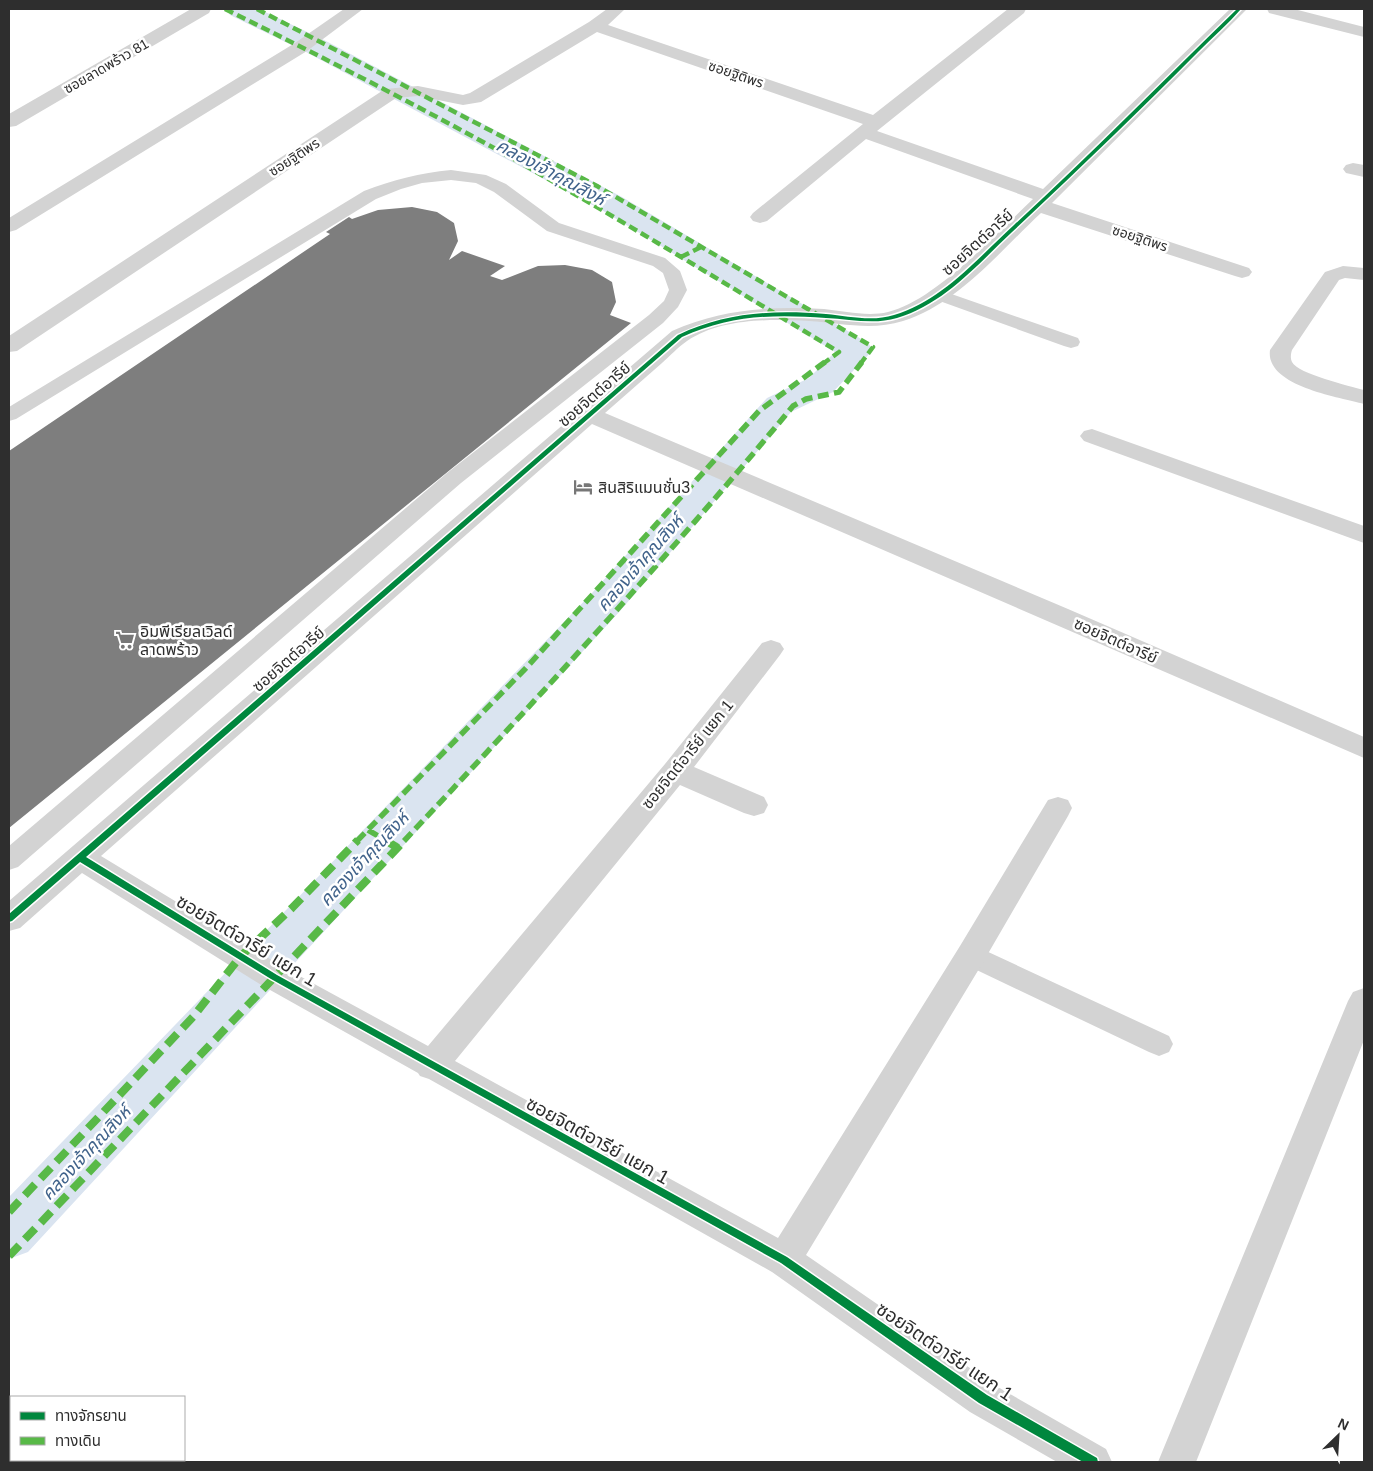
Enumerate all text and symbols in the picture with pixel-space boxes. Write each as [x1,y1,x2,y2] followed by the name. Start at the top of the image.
[61,35,151,97] street label: ซอยลาดพร้าว 81
[706,57,766,91] street label: ซอยฐิติพร
[266,135,323,179] street label: ซอยฐิติพร
[492,135,612,212] water label: คลองเจ้าคุณสิงห์
[938,206,1016,279] street label: ซอยจิตต์อารีย์
[1110,222,1170,255] street label: ซอยฐิติพร
[555,359,634,430] street label: ซอยจิตต์อารีย์
[572,476,594,498] hotel icon: สินสิริแมนชั่น3
[598,477,690,496] place label: สินสิริแมนชั่น3
[593,508,690,616] water label: คลองเจ้าคุณสิงห์
[1071,614,1160,666] street label: ซอยจิตต์อารีย์
[140,623,233,658] place label: อิมพีเรียลเวิลด์ ลาดพร้าว
[249,624,328,695] street label: ซอยจิตต์อารีย์
[114,629,136,651] supermarket icon: อิมพีเรียลเวิลด์ ลาดพร้าว
[638,696,737,812] street label: ซอยจิตต์อารีย์ แยก 1
[315,805,416,911] water label: คลองเจ้าคุณสิงห์
[173,890,321,991] street label: ซอยจิตต์อารีย์ แยก 1
[523,1092,673,1188] street label: ซอยจิตต์อารีย์ แยก 1
[37,1099,138,1205] water label: คลองเจ้าคุณสิงห์
[872,1298,1017,1405] street label: ซอยจิตต์อารีย์ แยก 1
[10,1396,185,1461] legend
[55,1407,127,1424] text: ทางจักรยาน
[1313,1411,1363,1461] north arrow
[1336,1415,1351,1434] text: N
[55,1432,101,1449] text: ทางเดิน

